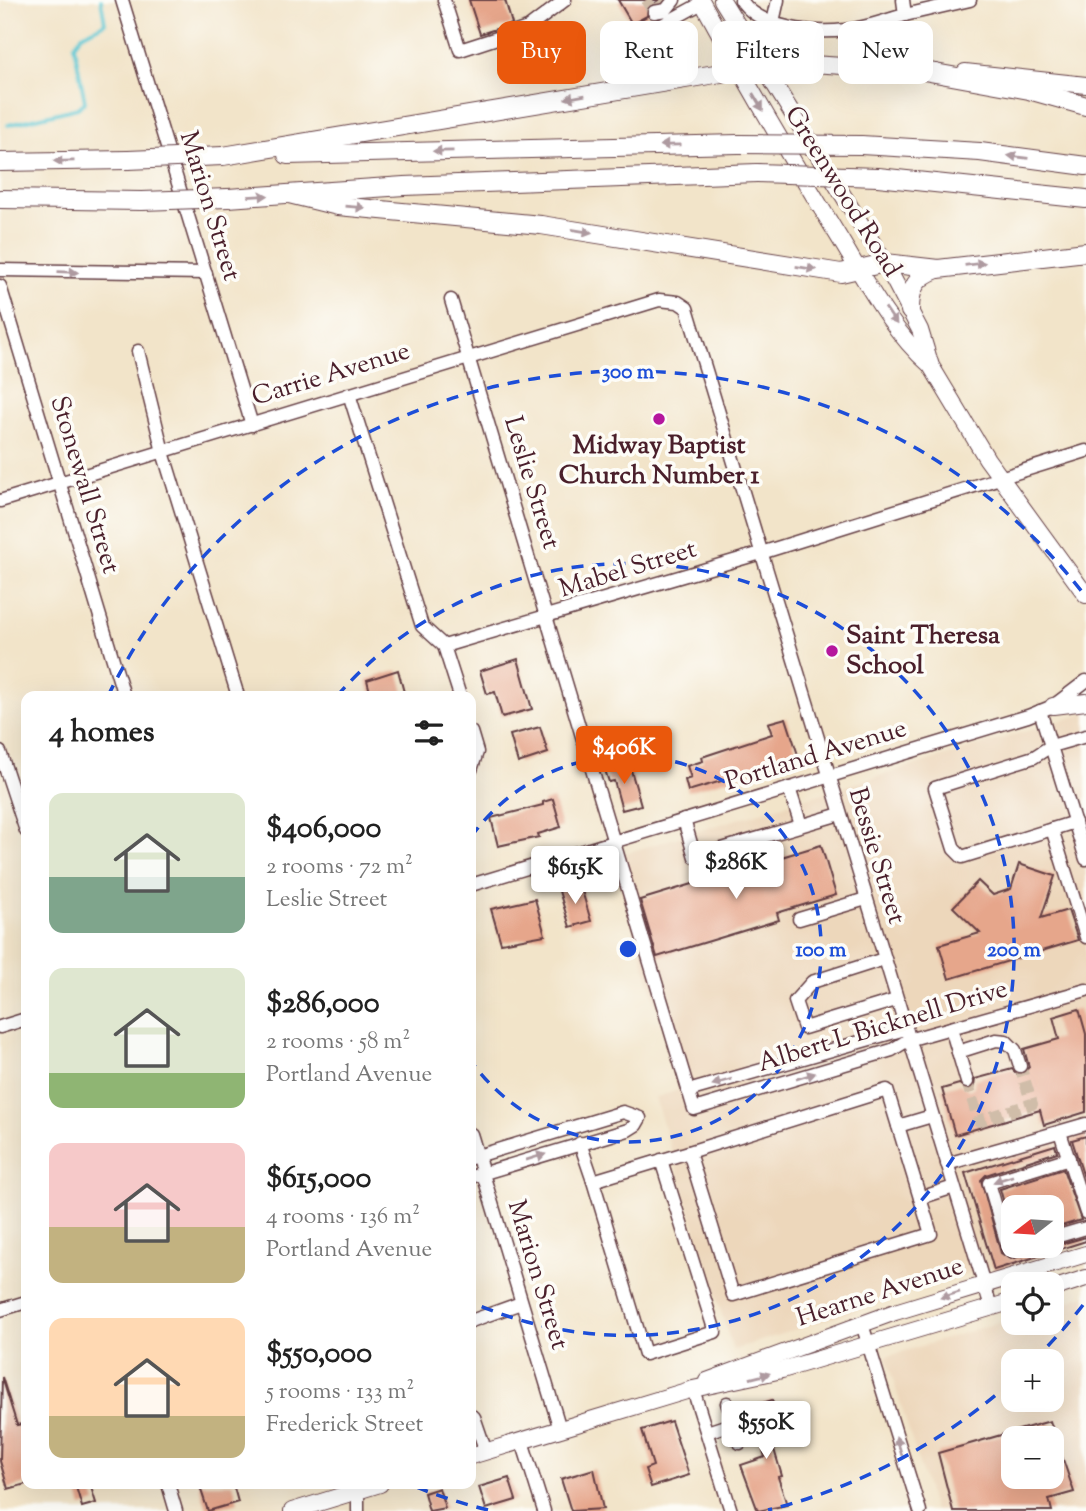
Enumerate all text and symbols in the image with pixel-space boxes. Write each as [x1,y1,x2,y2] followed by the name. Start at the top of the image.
[497,21,586,84] chip: Buy
[600,21,698,84] chip: Rent
[712,21,824,84] chip: Filters
[838,21,933,84] chip: New
[564,92,586,103] one-way arrow
[751,93,764,112] one-way arrow
[774,99,910,285] street label: Greenwood Road
[169,127,249,286] street label: Marion Street
[659,140,681,151] one-way arrow
[431,145,453,157] one-way arrow
[1007,152,1029,163] one-way arrow
[53,156,75,167] one-way arrow
[247,190,269,201] one-way arrow
[345,202,367,213] one-way arrow
[571,225,593,236] one-way arrow
[964,258,986,269] one-way arrow
[795,263,817,274] one-way arrow
[57,267,79,278] one-way arrow
[884,307,897,326] one-way arrow
[247,333,415,417] street label: Carrie Avenue
[602,358,655,388] text: 300 m
[39,392,129,579] street label: Stonewall Street
[651,411,667,427] marker: Midway Baptist Church Number 1
[493,412,569,554] street label: Leslie Street
[559,428,759,495] place label: Midway Baptist Church Number 1
[555,532,701,608] street label: Mabel Street
[846,618,1000,685] place label: Saint Theresa School
[824,643,840,659] marker: Saint Theresa School
[721,711,911,801] street label: Portland Avenue
[49,712,155,755] text: 4 homes
[410,714,448,752] icon: filters
[575,726,673,786] pin: $406K
[592,732,656,765] text: $406K
[838,783,914,929] street label: Bessie Street
[266,808,381,851] text: $406,000
[105,821,189,905] icon: home
[687,842,785,901] pin: $286K
[526,846,624,906] pin: $615K
[705,847,767,880] text: $286K
[266,851,413,884] text: 2 rooms · 72 m²
[547,852,603,885] text: $615K
[266,884,387,917] text: Leslie Street
[796,936,847,966] text: 100 m
[987,936,1042,966] text: 200 m
[616,937,640,961] centre of rings
[754,971,1012,1083] street label: Albert L Bicknell Drive
[266,983,380,1026] text: $286,000
[105,996,189,1080] icon: home
[266,1026,410,1059] text: 2 rooms · 58 m²
[266,1059,432,1092] text: Portland Avenue
[796,1070,817,1080] one-way arrow
[711,1077,732,1087] one-way arrow
[526,1151,547,1161] one-way arrow
[266,1158,371,1201] text: $615,000
[105,1171,189,1255] icon: home
[993,1174,1014,1184] one-way arrow
[1001,1195,1064,1258] north arrow
[1001,1195,1064,1489] map controls
[497,1196,577,1355] street label: Marion Street
[266,1201,420,1234] text: 4 rooms · 136 m²
[266,1234,432,1267] text: Portland Avenue
[792,1249,968,1337] street label: Hearne Avenue
[1001,1272,1064,1335] button: locate
[940,1291,961,1301] one-way arrow
[266,1333,372,1376] text: $550,000
[105,1346,189,1430] icon: home
[1001,1349,1064,1412] button: +
[749,1370,771,1381] one-way arrow
[266,1376,414,1409] text: 5 rooms · 133 m²
[717,1402,815,1461] pin: $550K
[737,1407,795,1440] text: $550K
[266,1409,423,1442] text: Frederick Street
[1001,1426,1064,1489] button: −
[894,1435,904,1456] one-way arrow

